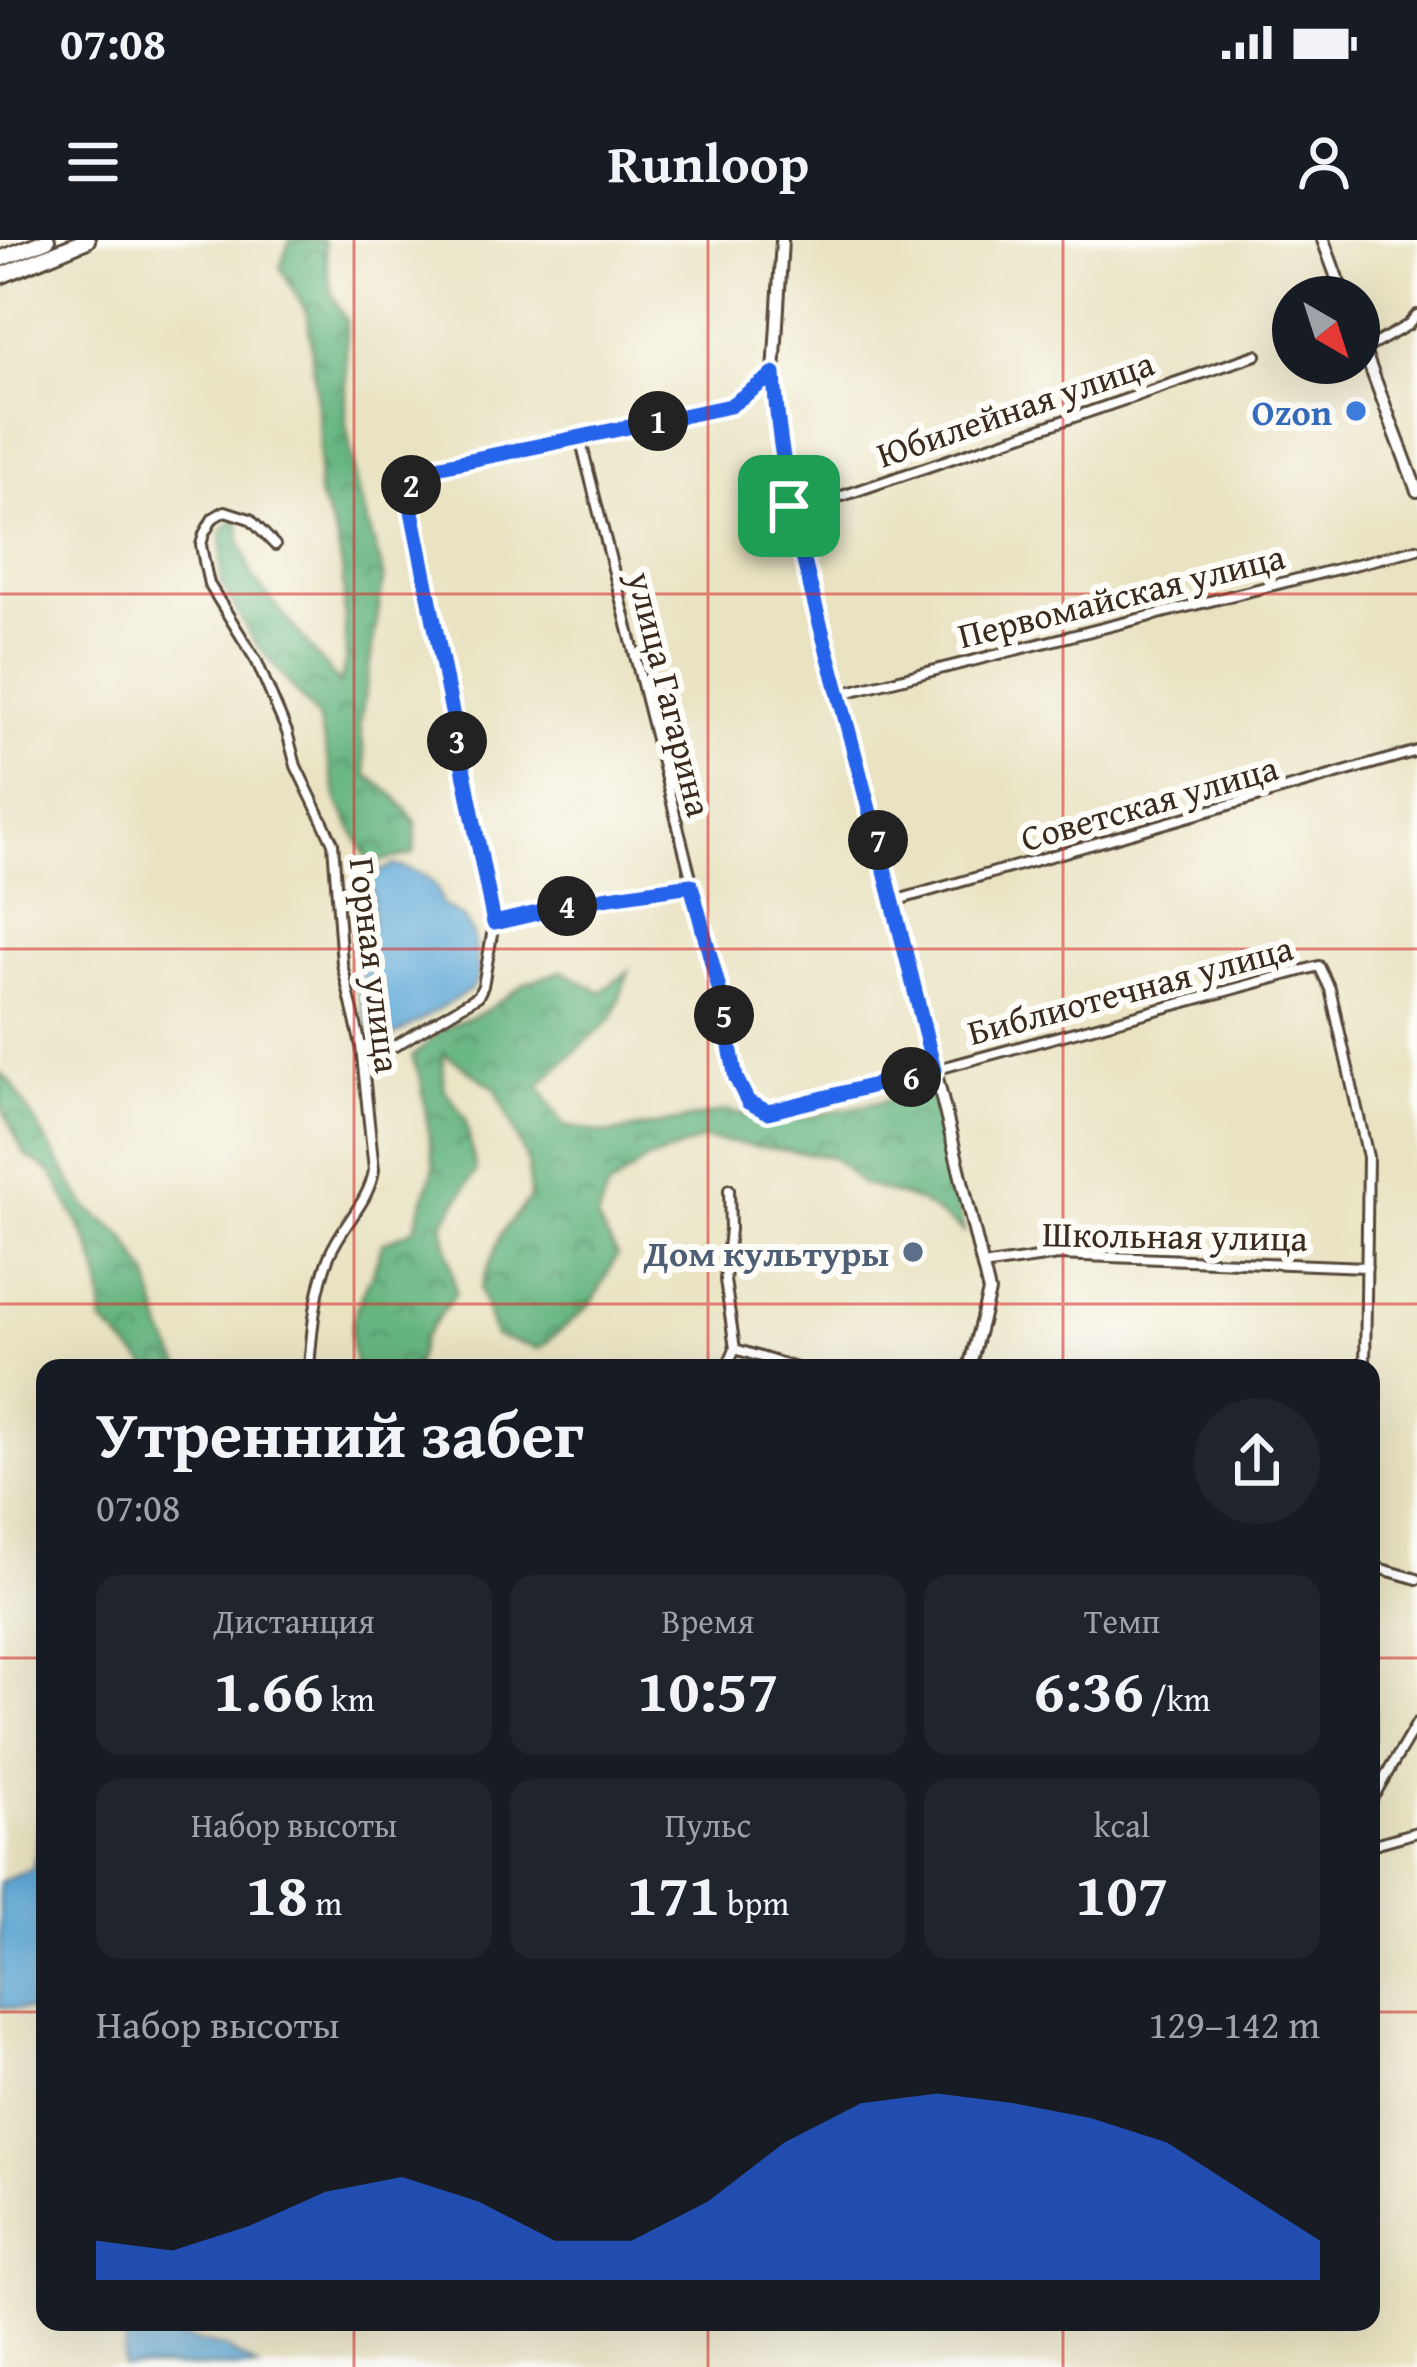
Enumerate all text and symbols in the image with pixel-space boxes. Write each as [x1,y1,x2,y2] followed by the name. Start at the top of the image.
[60,10,166,75] text: 07:08
[608,123,809,202] text: Runloop
[60,129,126,195] icon: menu
[1291,129,1357,195] icon: person
[1272,276,1380,384] north arrow
[1272,276,1380,384] map controls
[869,336,1161,480] street label: Юбилейная улица
[1252,385,1332,438] place label: Ozon
[628,391,688,451] pin: 1
[649,397,667,445] text: 1
[1343,398,1369,424] marker: Ozon
[381,455,441,515] pin: 2
[738,455,840,557] pin
[402,461,420,509] text: 2
[756,473,822,539] icon: arrive
[952,529,1290,661] street label: Первомайская улица
[615,565,727,822] street label: улица Гагарина
[427,711,487,771] pin: 3
[448,717,466,765] text: 3
[1014,740,1284,864] street label: Советская улица
[848,810,908,870] pin: 7
[869,816,887,864] text: 7
[336,854,416,1076] street label: Горная улица
[537,876,597,936] pin: 4
[558,882,576,930] text: 4
[961,920,1299,1058] street label: Библиотечная улица
[694,985,754,1045] pin: 5
[715,991,733,1039] text: 5
[881,1047,941,1107] pin: 6
[902,1053,920,1101] text: 6
[1042,1206,1308,1264] street label: Школьная улица
[643,1226,889,1279] place label: Дом культуры
[900,1239,926,1265] marker: Дом культуры
[96,1384,584,1481] text: Утренний забег
[1194,1398,1320,1524] button: share
[96,1478,181,1535] text: 07:08
[213,1597,375,1645] text: Дистанция
[662,1597,754,1645] text: Время
[1084,1597,1160,1645] text: Темп
[213,1645,324,1733] text: 1.66
[637,1645,779,1733] text: 10:57
[1034,1645,1144,1733] text: 6:36
[324,1675,375,1723] text: km
[1144,1675,1210,1723] text: /km
[191,1801,397,1849] text: Набор высоты
[665,1801,751,1849] text: Пульс
[1094,1801,1150,1849] text: kcal
[246,1849,308,1937] text: 18
[627,1849,720,1937] text: 171
[1075,1849,1169,1937] text: 107
[308,1879,342,1927] text: m
[720,1879,789,1927] text: bpm
[96,1995,340,2052] text: Набор высоты
[1148,1995,1320,2052] text: 129–142 m

